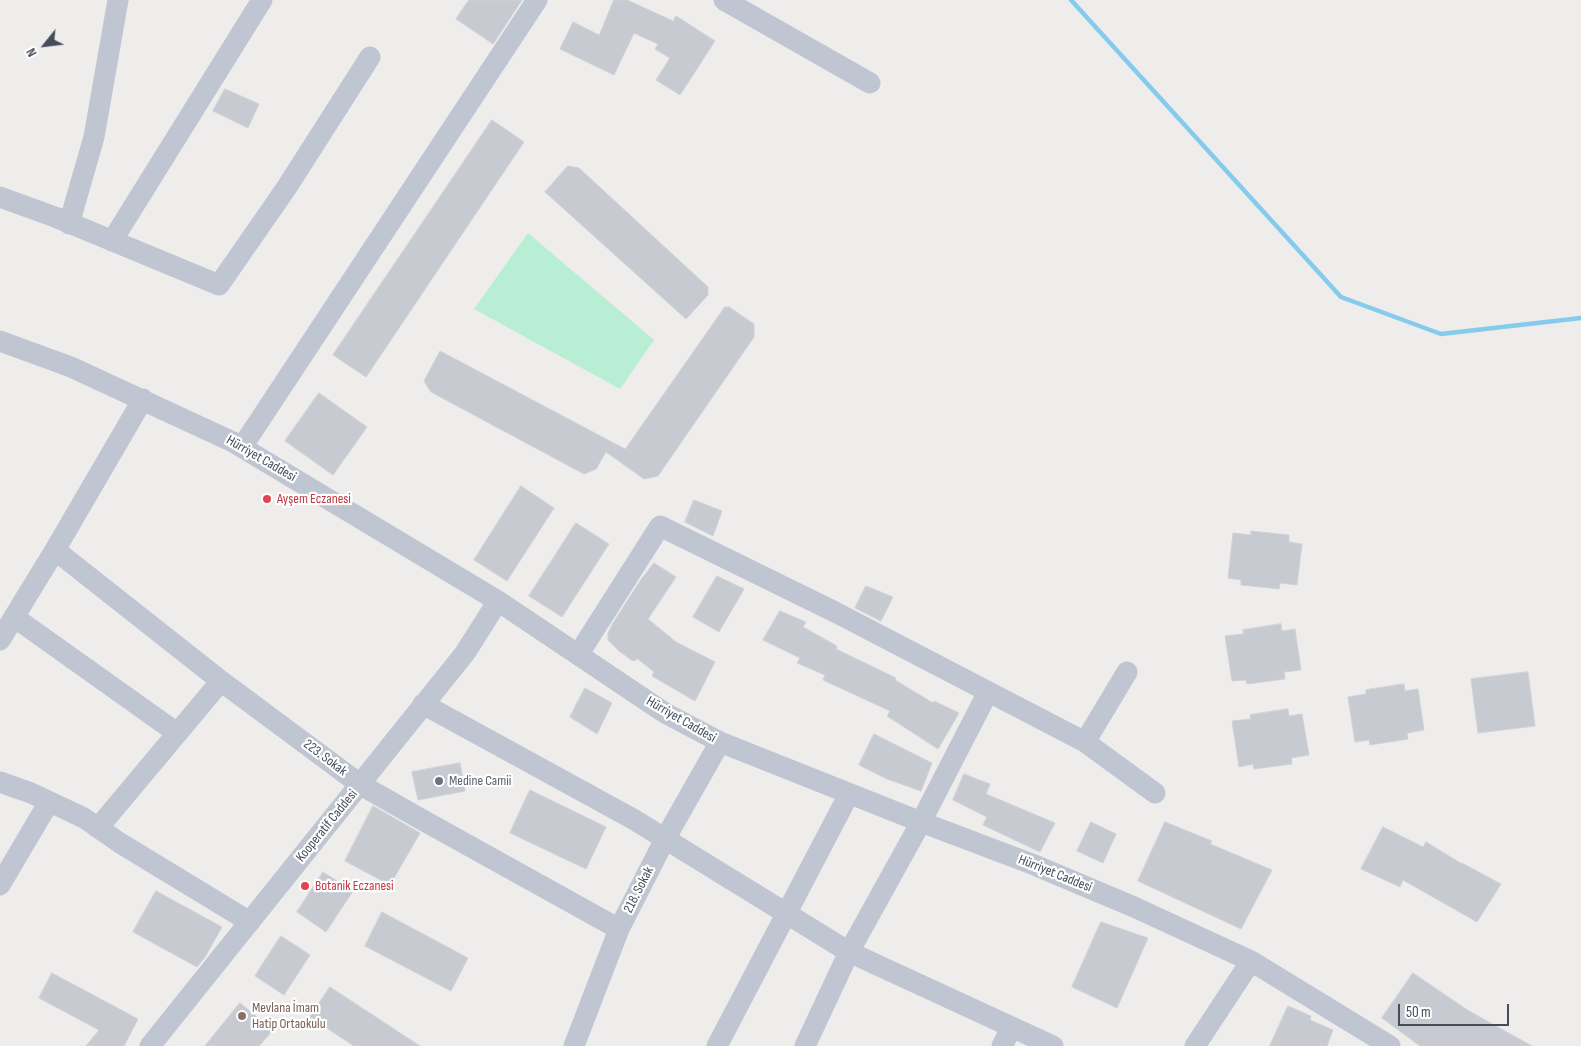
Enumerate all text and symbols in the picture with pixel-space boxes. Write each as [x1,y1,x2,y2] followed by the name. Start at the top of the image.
[20,20,70,70] north arrow
[22,45,41,60] text: N
[223,432,299,486] street label: Hürriyet Caddesi
[277,491,351,507] place label: Ayşem Eczanesi
[261,493,273,505] marker: Ayşem Eczanesi
[643,693,719,747] street label: Hürriyet Caddesi
[300,736,350,780] street label: 223. Sokak
[449,773,511,789] place label: Medine Camii
[433,775,445,787] marker: Medine Camii
[293,786,361,866] street label: Kooperatif Caddesi
[1016,852,1094,896] street label: Hürriyet Caddesi
[620,864,658,916] street label: 218. Sokak
[315,878,394,894] place label: Botanik Eczanesi
[299,880,311,892] marker: Botanik Eczanesi
[1401,994,1512,1026] scale bar
[252,1000,326,1032] place label: Mevlana İmam Hatip Ortaokulu
[1406,1003,1431,1022] text: 50 m
[236,1010,248,1022] marker: Mevlana İmam Hatip Ortaokulu

